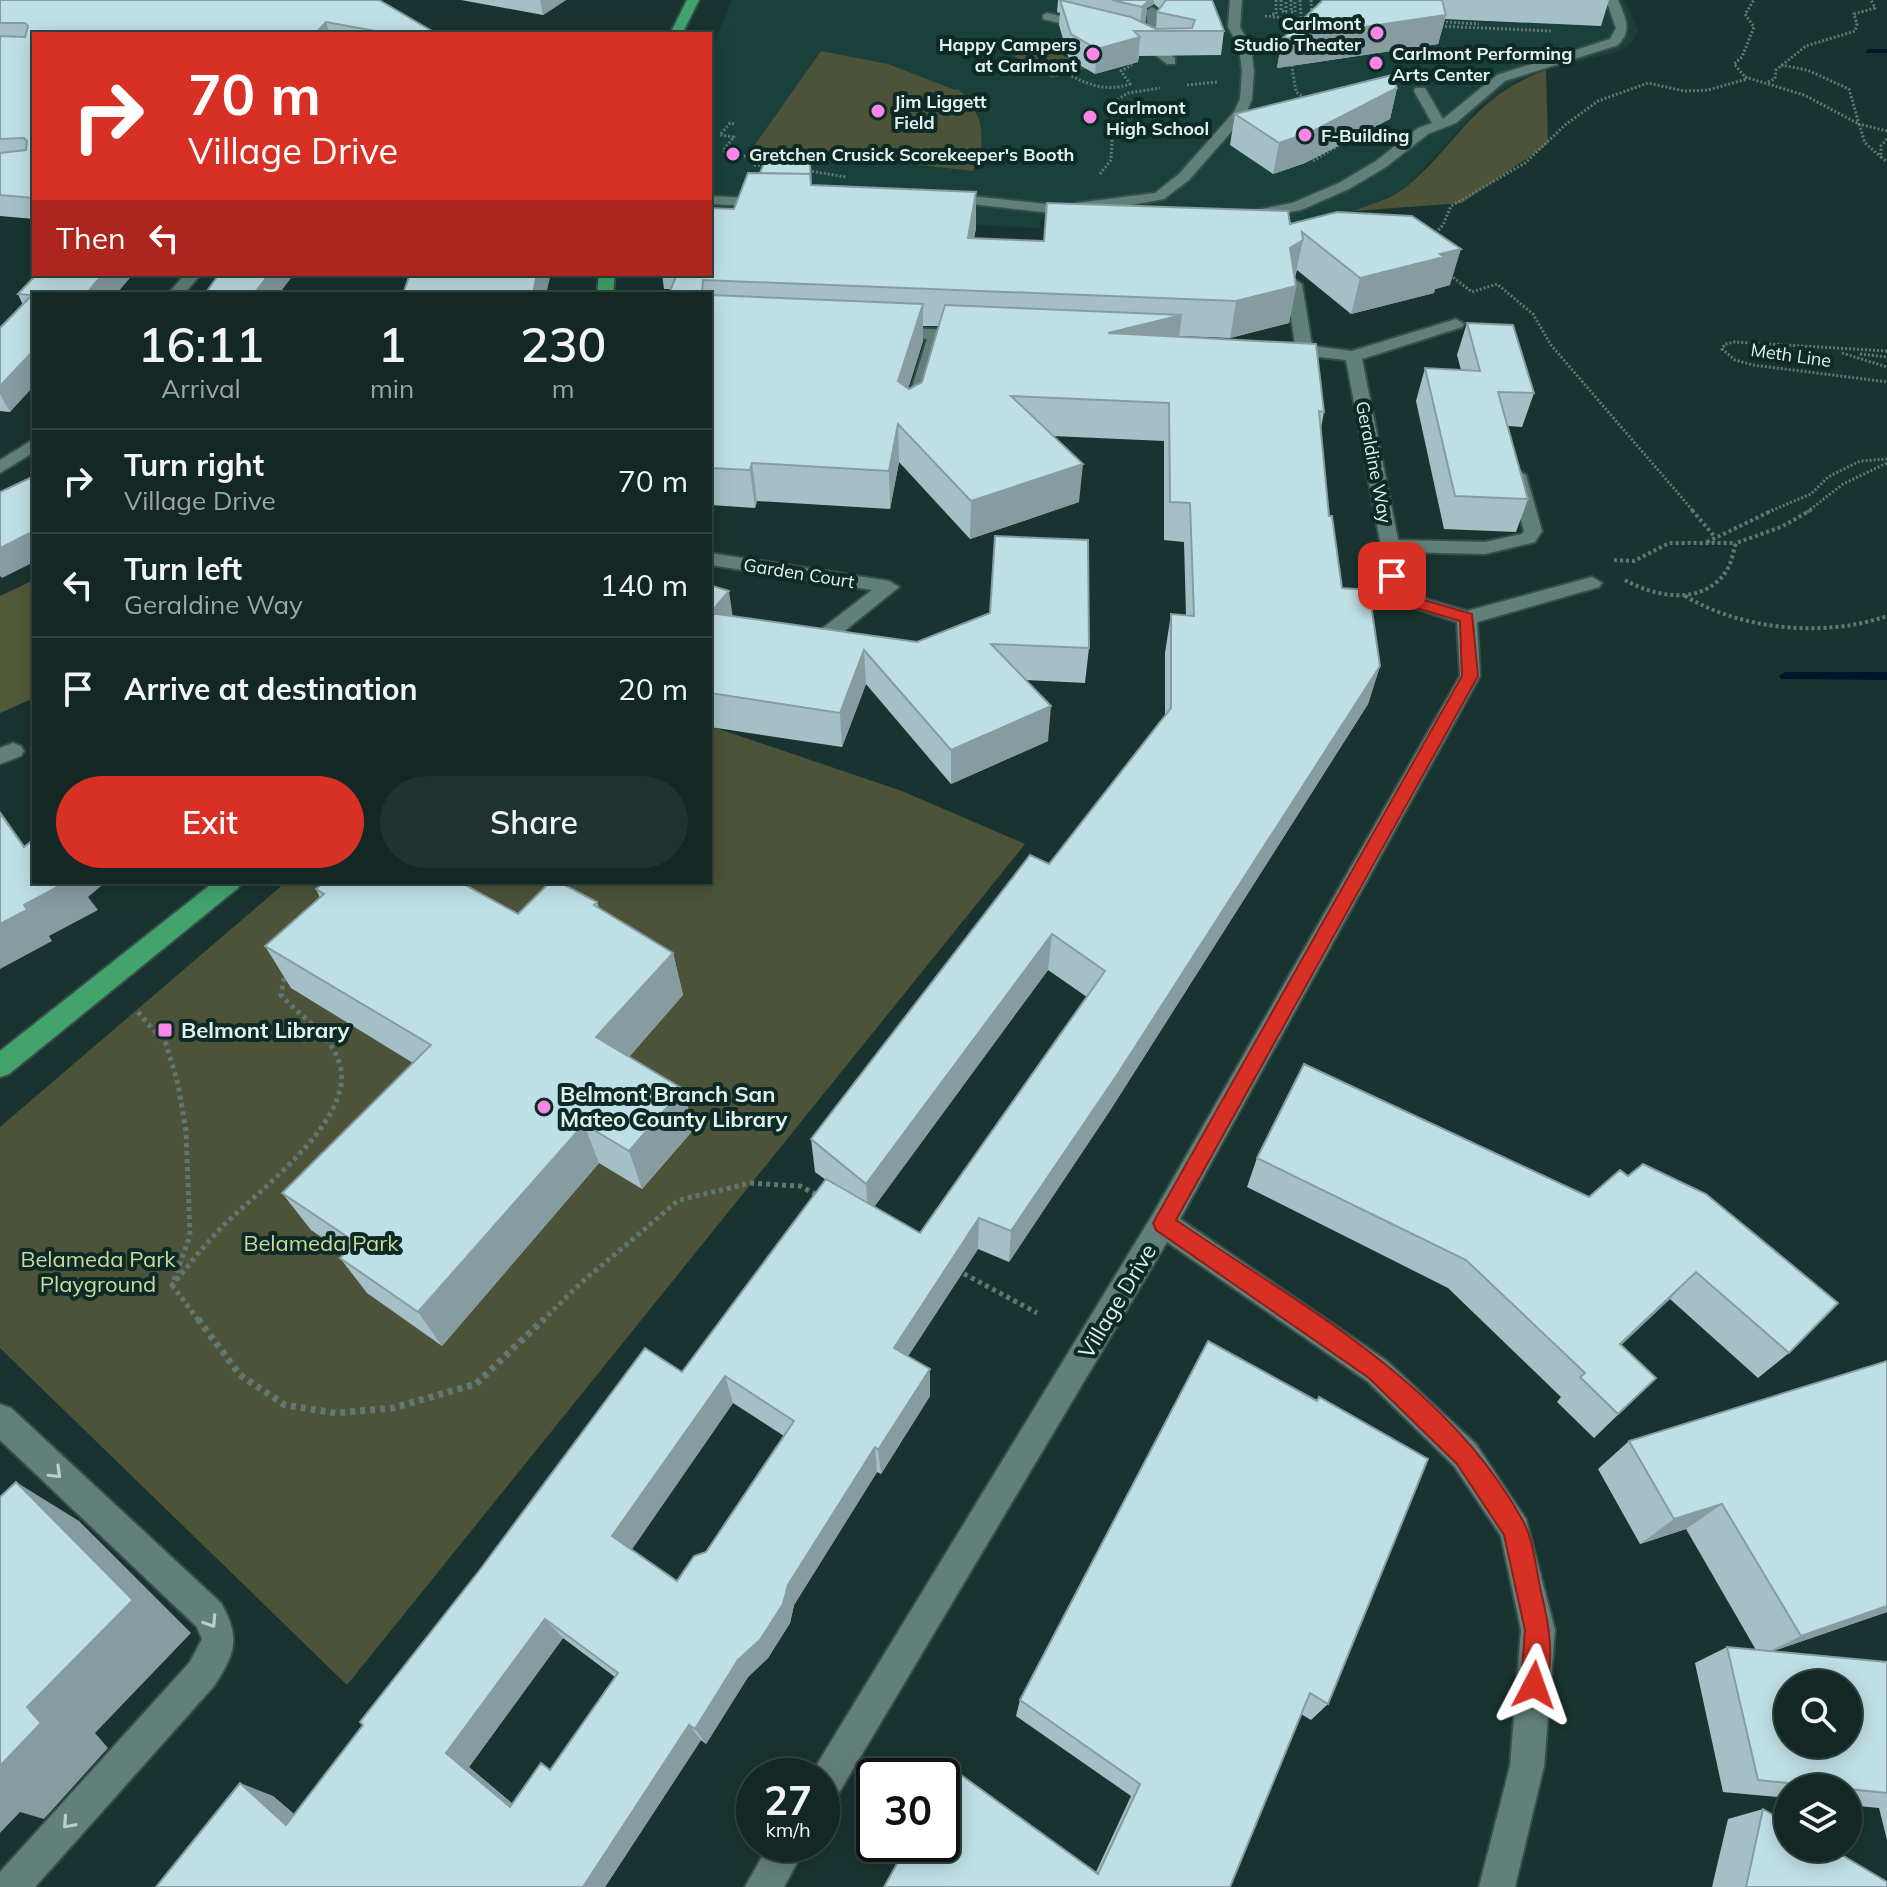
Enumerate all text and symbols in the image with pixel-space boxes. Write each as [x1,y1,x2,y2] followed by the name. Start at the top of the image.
[1234,12,1362,56] place label: Carlmont Studio Theater
[1368,24,1386,42] marker: Carlmont Studio Theater
[939,33,1077,77] place label: Happy Campers at Carlmont
[1392,42,1572,86] place label: Carlmont Performing Arts Center
[1084,45,1102,63] marker: Happy Campers at Carlmont
[1367,54,1385,72] marker: Carlmont Performing Arts Center
[188,59,321,129] text: 70 m
[56,64,160,168] icon: right
[894,90,987,134] place label: Jim Liggett Field
[1106,96,1209,140] place label: Carlmont High School
[869,102,887,120] marker: Jim Liggett Field
[1081,108,1099,126] marker: Carlmont High School
[1321,124,1410,147] place label: F-Building
[1296,126,1314,144] marker: F-Building
[188,128,398,173] text: Village Drive
[749,143,1074,166] place label: Gretchen Crusick Scorekeeper's Booth
[724,145,742,163] marker: Gretchen Crusick Scorekeeper's Booth
[142,216,186,260] icon: left
[56,219,126,257] text: Then
[138,314,264,374] text: 16:11
[378,314,406,374] text: 1
[520,314,606,374] text: 230
[1749,338,1833,372] street label: Meth Line
[161,372,241,405] text: Arrival
[370,372,414,405] text: min
[552,372,575,405] text: m
[1351,399,1397,525] street label: Geraldine Way
[124,446,264,484] text: Turn right
[56,459,100,503] icon: right
[618,462,688,500] text: 70 m
[124,484,276,517] text: Village Drive
[1358,542,1426,610] pin
[124,550,242,588] text: Turn left
[742,553,856,593] street label: Garden Court
[1370,554,1414,598] icon: arrive
[56,563,100,607] icon: left
[600,566,688,604] text: 140 m
[124,588,303,621] text: Geraldine Way
[56,667,100,711] icon: arrive
[124,670,418,708] text: Arrive at destination
[618,670,688,708] text: 20 m
[56,776,364,868] button: Exit
[380,776,688,868] button: Share
[181,1016,350,1044] place label: Belmont Library
[156,1021,174,1039] marker: Belmont Library
[560,1080,787,1133] place label: Belmont Branch San Mateo County Library
[535,1098,553,1116] marker: Belmont Branch San Mateo County Library
[243,1229,399,1257] park label: Belameda Park
[1072,1239,1162,1363] street label: Village Drive
[20,1245,176,1298] park label: Belameda Park Playground
[47,1464,62,1478] one-way arrow
[202,1613,217,1627] one-way arrow
[1492,1643,1576,1727] position arrow
[1774,1670,1862,1862] map controls
[1774,1670,1862,1758] button: search
[856,1758,960,1862] speed limit sign: 30
[1774,1774,1862,1862] button: layers
[764,1775,812,1825] text: 27
[63,1814,78,1829] one-way arrow
[765,1817,811,1842] text: km/h

